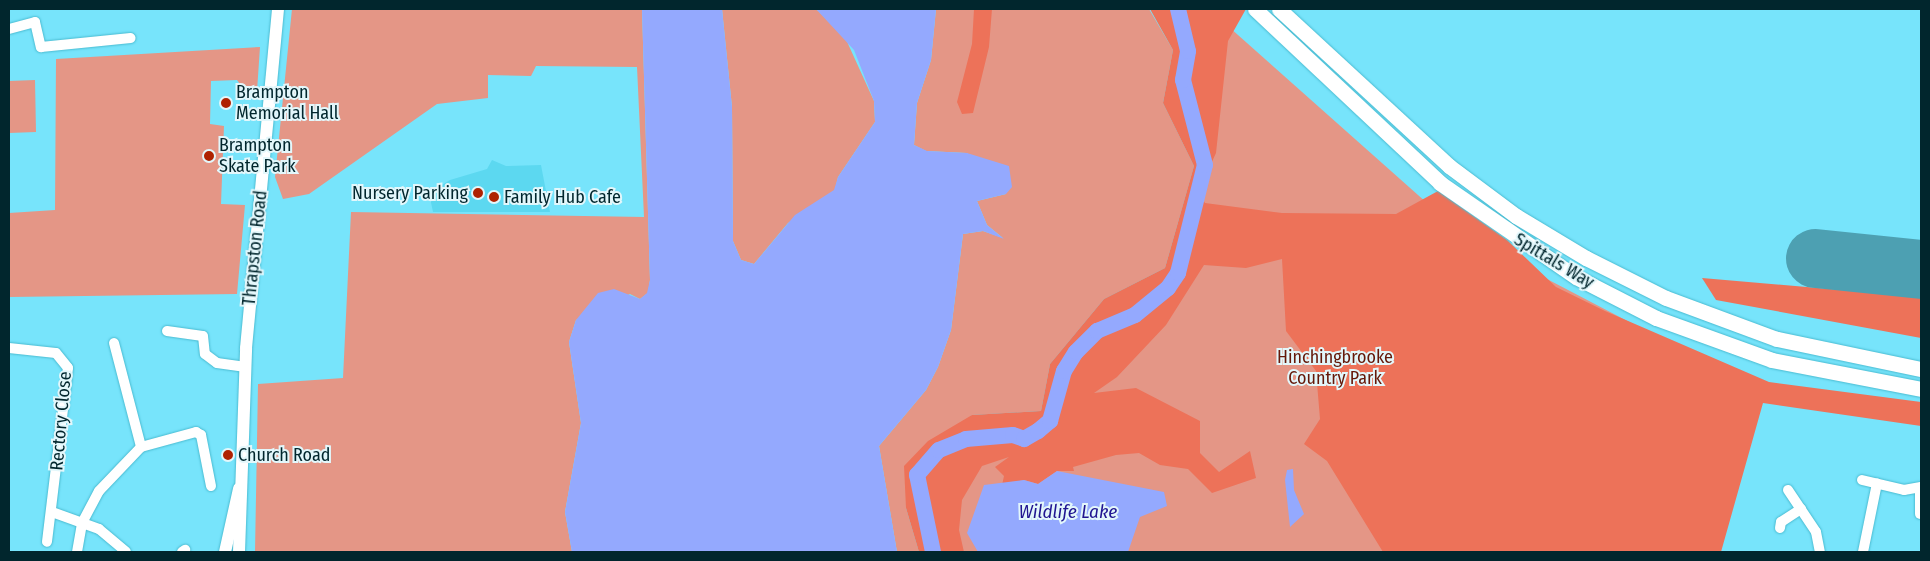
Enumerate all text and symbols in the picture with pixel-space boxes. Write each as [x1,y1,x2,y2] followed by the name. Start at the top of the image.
[236,82,338,125] place label: Brampton Memorial Hall
[220,97,232,109] marker: Brampton Memorial Hall
[219,135,296,178] place label: Brampton Skate Park
[203,150,215,162] marker: Brampton Skate Park
[352,182,468,204] place label: Nursery Parking
[504,186,621,208] place label: Family Hub Cafe
[472,187,484,199] marker: Nursery Parking
[238,189,272,307] street label: Thrapston Road
[488,191,500,203] marker: Family Hub Cafe
[1510,229,1598,293] street label: Spittals Way
[1277,347,1393,389] park label: Hinchingbrooke Country Park
[46,371,76,471] street label: Rectory Close
[238,444,330,466] place label: Church Road
[222,449,234,461] marker: Church Road
[1019,501,1117,523] water label: Wildlife Lake

